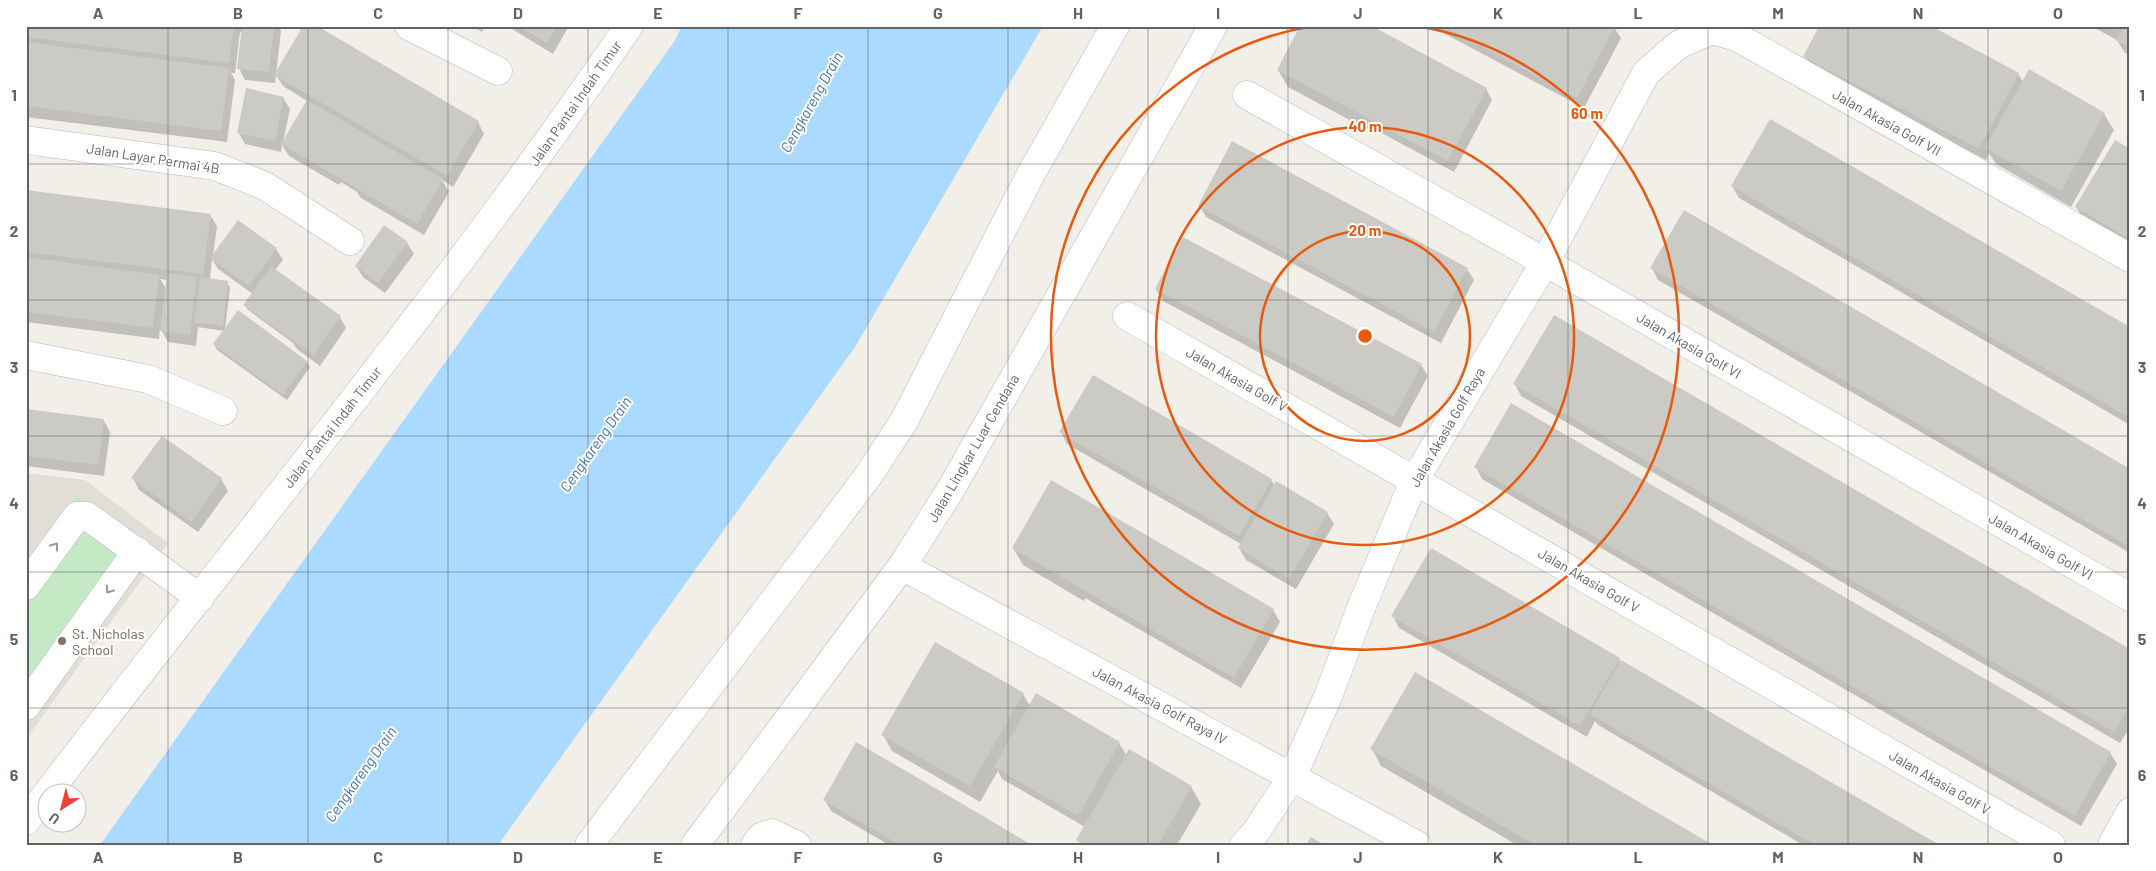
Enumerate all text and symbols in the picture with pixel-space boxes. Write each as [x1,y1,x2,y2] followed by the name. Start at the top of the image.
[93,3,104,22] text: A
[233,3,243,22] text: B
[373,3,383,22] text: C
[513,3,523,22] text: D
[653,3,663,22] text: E
[794,3,803,22] text: F
[933,3,943,22] text: G
[1073,3,1083,22] text: H
[1216,3,1220,22] text: I
[1353,3,1363,22] text: J
[1493,3,1503,22] text: K
[1633,3,1643,22] text: L
[1772,3,1784,22] text: M
[1913,3,1923,22] text: N
[2053,3,2063,22] text: O
[525,37,625,169] street label: Jalan Pantai Indah Timur
[776,48,846,155] water label: Cengkareng Drain
[11,85,17,104] text: 1
[1830,85,1944,159] street label: Jalan Akasia Golf VII
[2139,85,2145,104] text: 1
[1571,104,1603,122] text: 60 m
[1348,117,1382,135] text: 40 m
[85,139,221,177] street label: Jalan Layar Permai 4B
[10,221,19,240] text: 2
[1349,221,1381,239] text: 20 m
[2138,221,2147,240] text: 2
[1634,308,1744,382] street label: Jalan Akasia Golf VI
[1356,327,1374,345] centre of rings
[1183,343,1291,415] street label: Jalan Akasia Golf V
[10,357,18,376] text: 3
[2138,357,2146,376] text: 3
[279,363,385,491] street label: Jalan Pantai Indah Timur
[1406,364,1488,490] street label: Jalan Akasia Golf Raya
[924,371,1022,525] street label: Jalan Lingkar Luar Cendana
[555,393,635,495] water label: Cengkareng Drain
[9,493,19,512] text: 4
[2137,493,2147,512] text: 4
[1986,509,2096,583] street label: Jalan Akasia Golf VI
[49,542,58,552] one-way arrow
[1535,544,1643,616] street label: Jalan Akasia Golf V
[106,584,115,594] one-way arrow
[72,625,145,658] place label: St. Nicholas School
[10,629,19,648] text: 5
[2138,629,2147,648] text: 5
[56,635,68,647] marker: St. Nicholas School
[1090,662,1230,748] street label: Jalan Akasia Golf Raya IV
[320,723,400,825] water label: Cengkareng Drain
[1886,746,1994,818] street label: Jalan Akasia Golf V
[10,765,19,784] text: 6
[2138,765,2147,784] text: 6
[38,784,88,834] north arrow
[45,809,63,828] text: U
[93,847,104,866] text: A
[233,847,243,866] text: B
[373,847,383,866] text: C
[513,847,523,866] text: D
[653,847,663,866] text: E
[794,847,803,866] text: F
[933,847,943,866] text: G
[1073,847,1083,866] text: H
[1216,847,1220,866] text: I
[1353,847,1363,866] text: J
[1493,847,1503,866] text: K
[1633,847,1643,866] text: L
[1772,847,1784,866] text: M
[1913,847,1923,866] text: N
[2053,847,2063,866] text: O

